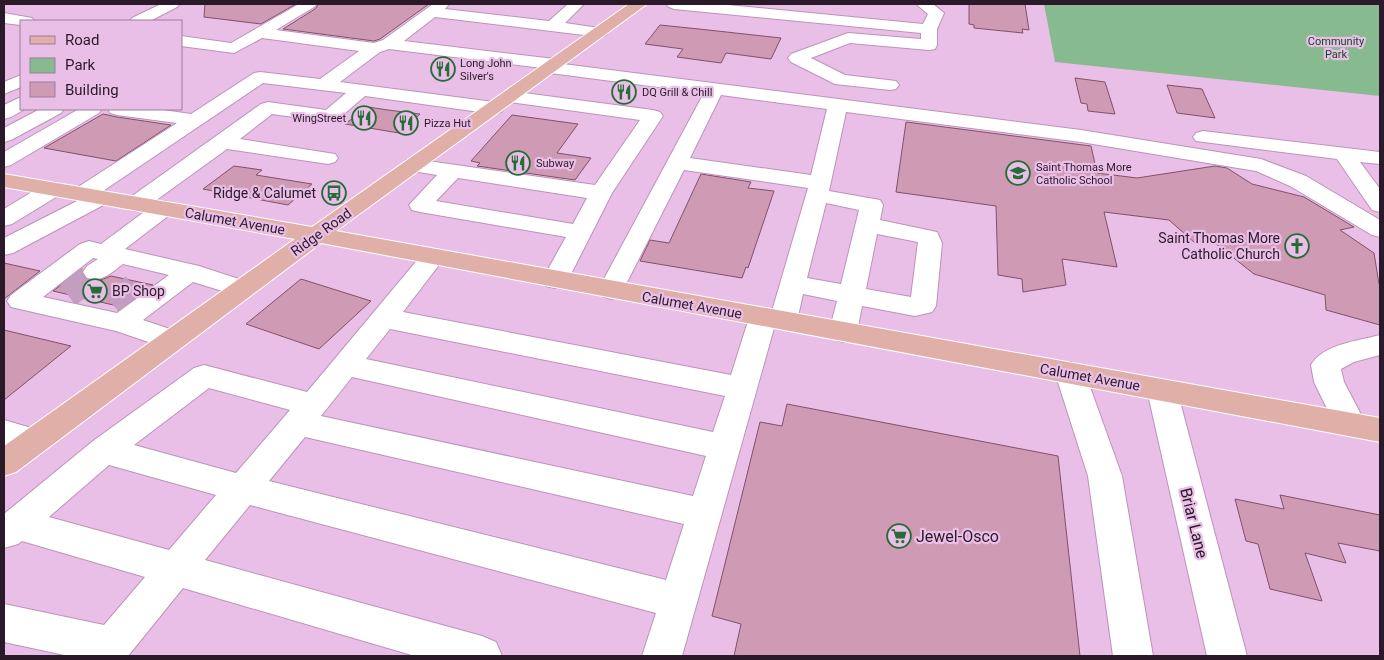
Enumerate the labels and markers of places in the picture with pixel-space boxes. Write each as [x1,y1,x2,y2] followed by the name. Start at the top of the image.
[430,56,456,82] restaurant icon: Long John Silver's
[460,57,512,83] place label: Long John Silver's
[611,79,637,105] restaurant icon: DQ Grill & Chill
[642,86,712,99] place label: DQ Grill & Chill
[351,105,377,131] restaurant icon: WingStreet
[393,110,419,136] restaurant icon: Pizza Hut
[292,112,346,125] place label: WingStreet
[424,117,471,130] place label: Pizza Hut
[505,150,531,176] restaurant icon: Subway
[536,157,575,170] place label: Subway
[1005,160,1031,186] school or university icon: Saint Thomas More Catholic School
[1036,161,1132,187] place label: Saint Thomas More Catholic School
[321,180,347,206] bus stop icon: Ridge & Calumet
[213,185,316,201] place label: Ridge & Calumet
[1158,230,1280,262] place label: Saint Thomas More Catholic Church
[1284,233,1310,259] church icon: Saint Thomas More Catholic Church
[82,278,108,304] supermarket icon: BP Shop
[112,283,165,299] place label: BP Shop
[886,523,912,549] supermarket icon: Jewel-Osco
[916,527,999,546] place label: Jewel-Osco

